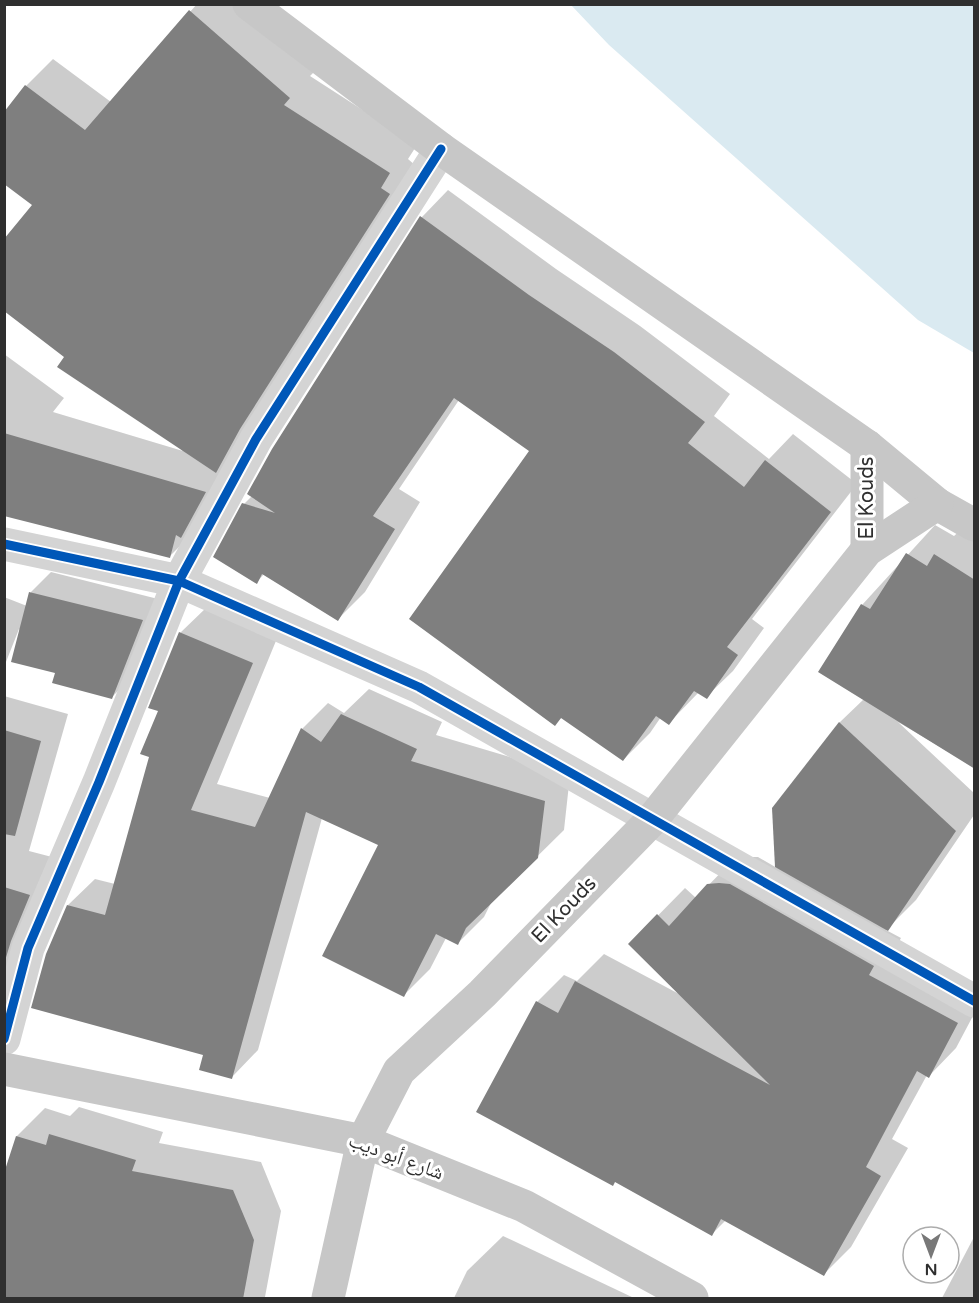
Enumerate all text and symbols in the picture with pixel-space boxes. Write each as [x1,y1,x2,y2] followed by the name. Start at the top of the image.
[855,457,879,539] street label: El Kouds
[527,872,601,948] street label: El Kouds
[345,1128,447,1185] street label: شارع أبو ديب
[901,1225,961,1285] north arrow
[925,1259,937,1279] text: N

